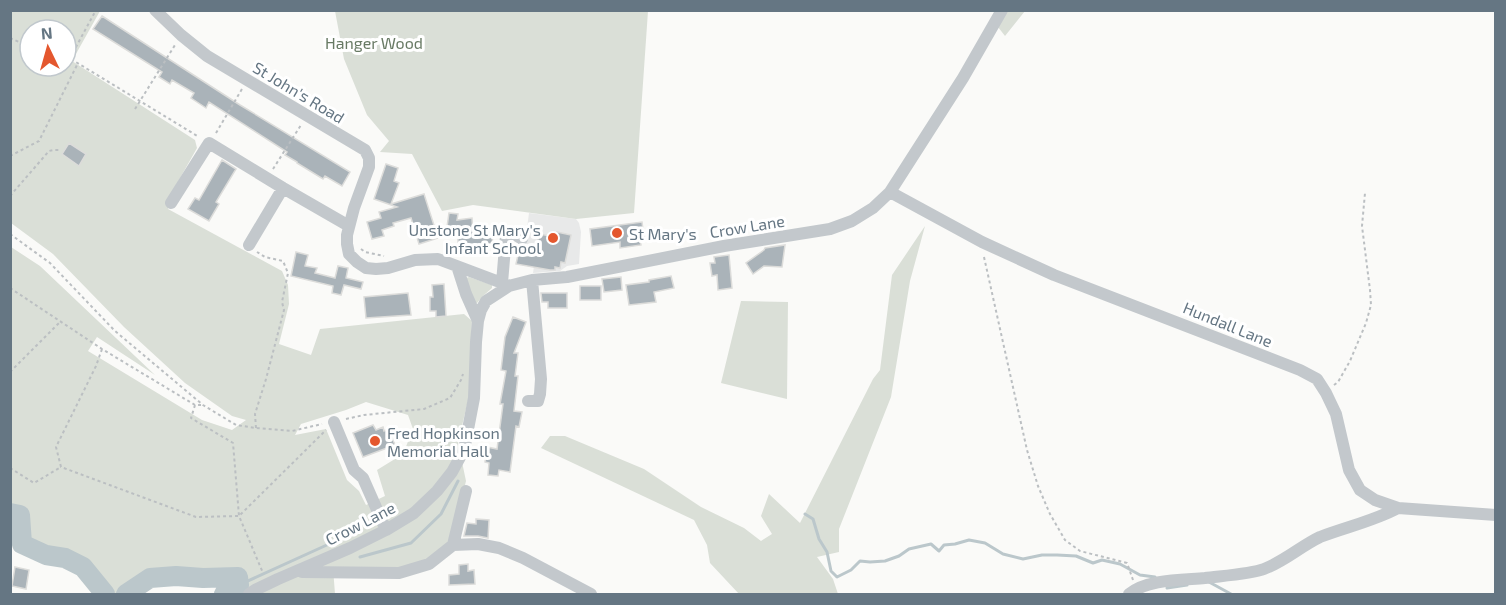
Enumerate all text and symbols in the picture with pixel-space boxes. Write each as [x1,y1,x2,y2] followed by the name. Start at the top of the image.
[18,18,78,78] north arrow
[40,23,53,43] text: N
[325,33,423,52] park label: Hanger Wood
[250,57,348,127] street label: St John's Road
[708,211,786,241] street label: Crow Lane
[409,220,541,257] place label: Unstone St Mary's Infant School
[629,224,697,243] place label: St Mary's
[610,226,624,240] marker: St Mary's
[546,231,560,245] marker: Unstone St Mary's Infant School
[1181,297,1275,351] street label: Hundall Lane
[387,423,500,460] place label: Fred Hopkinson Memorial Hall
[368,434,382,448] marker: Fred Hopkinson Memorial Hall
[322,497,398,549] street label: Crow Lane

